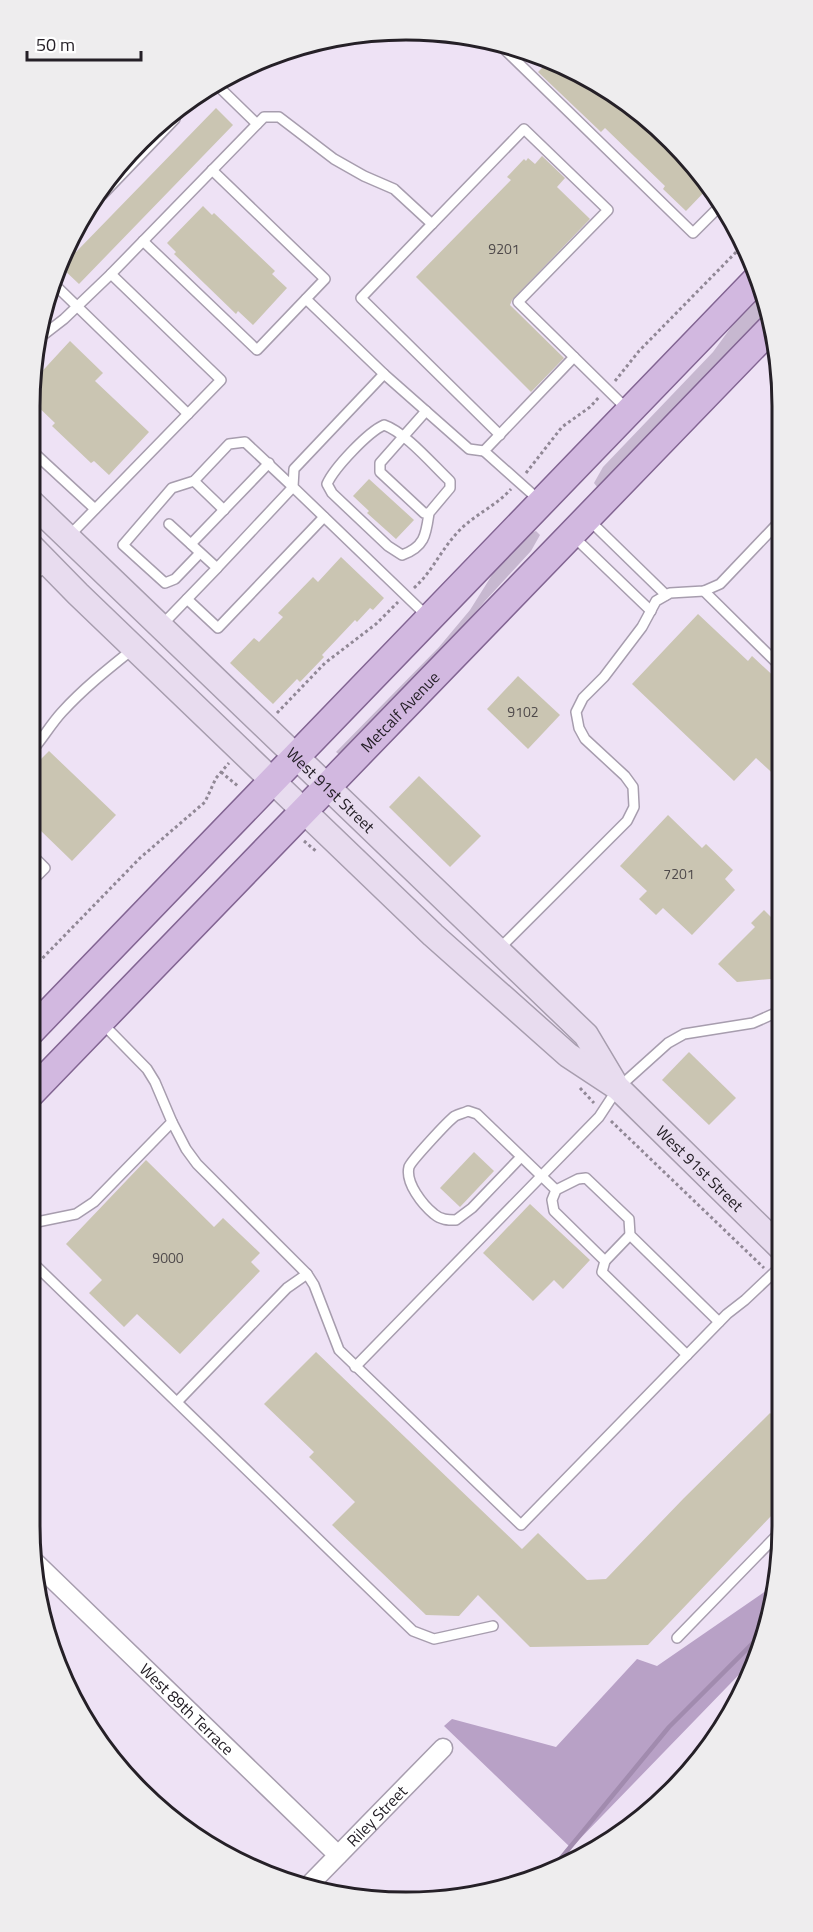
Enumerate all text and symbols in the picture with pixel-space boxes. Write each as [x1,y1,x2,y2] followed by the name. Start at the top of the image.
[27,24,141,62] scale bar
[36,31,75,58] text: 50 m
[488,238,520,259] house number: 9201
[355,666,445,758] street label: Metcalf Avenue
[507,701,539,722] house number: 9102
[281,742,381,838] street label: West 91st Street
[663,863,695,884] house number: 7201
[651,1120,749,1217] street label: West 91st Street
[152,1247,184,1268] house number: 9000
[134,1657,240,1760] street label: West 89th Terrace
[341,1779,413,1852] street label: Riley Street

